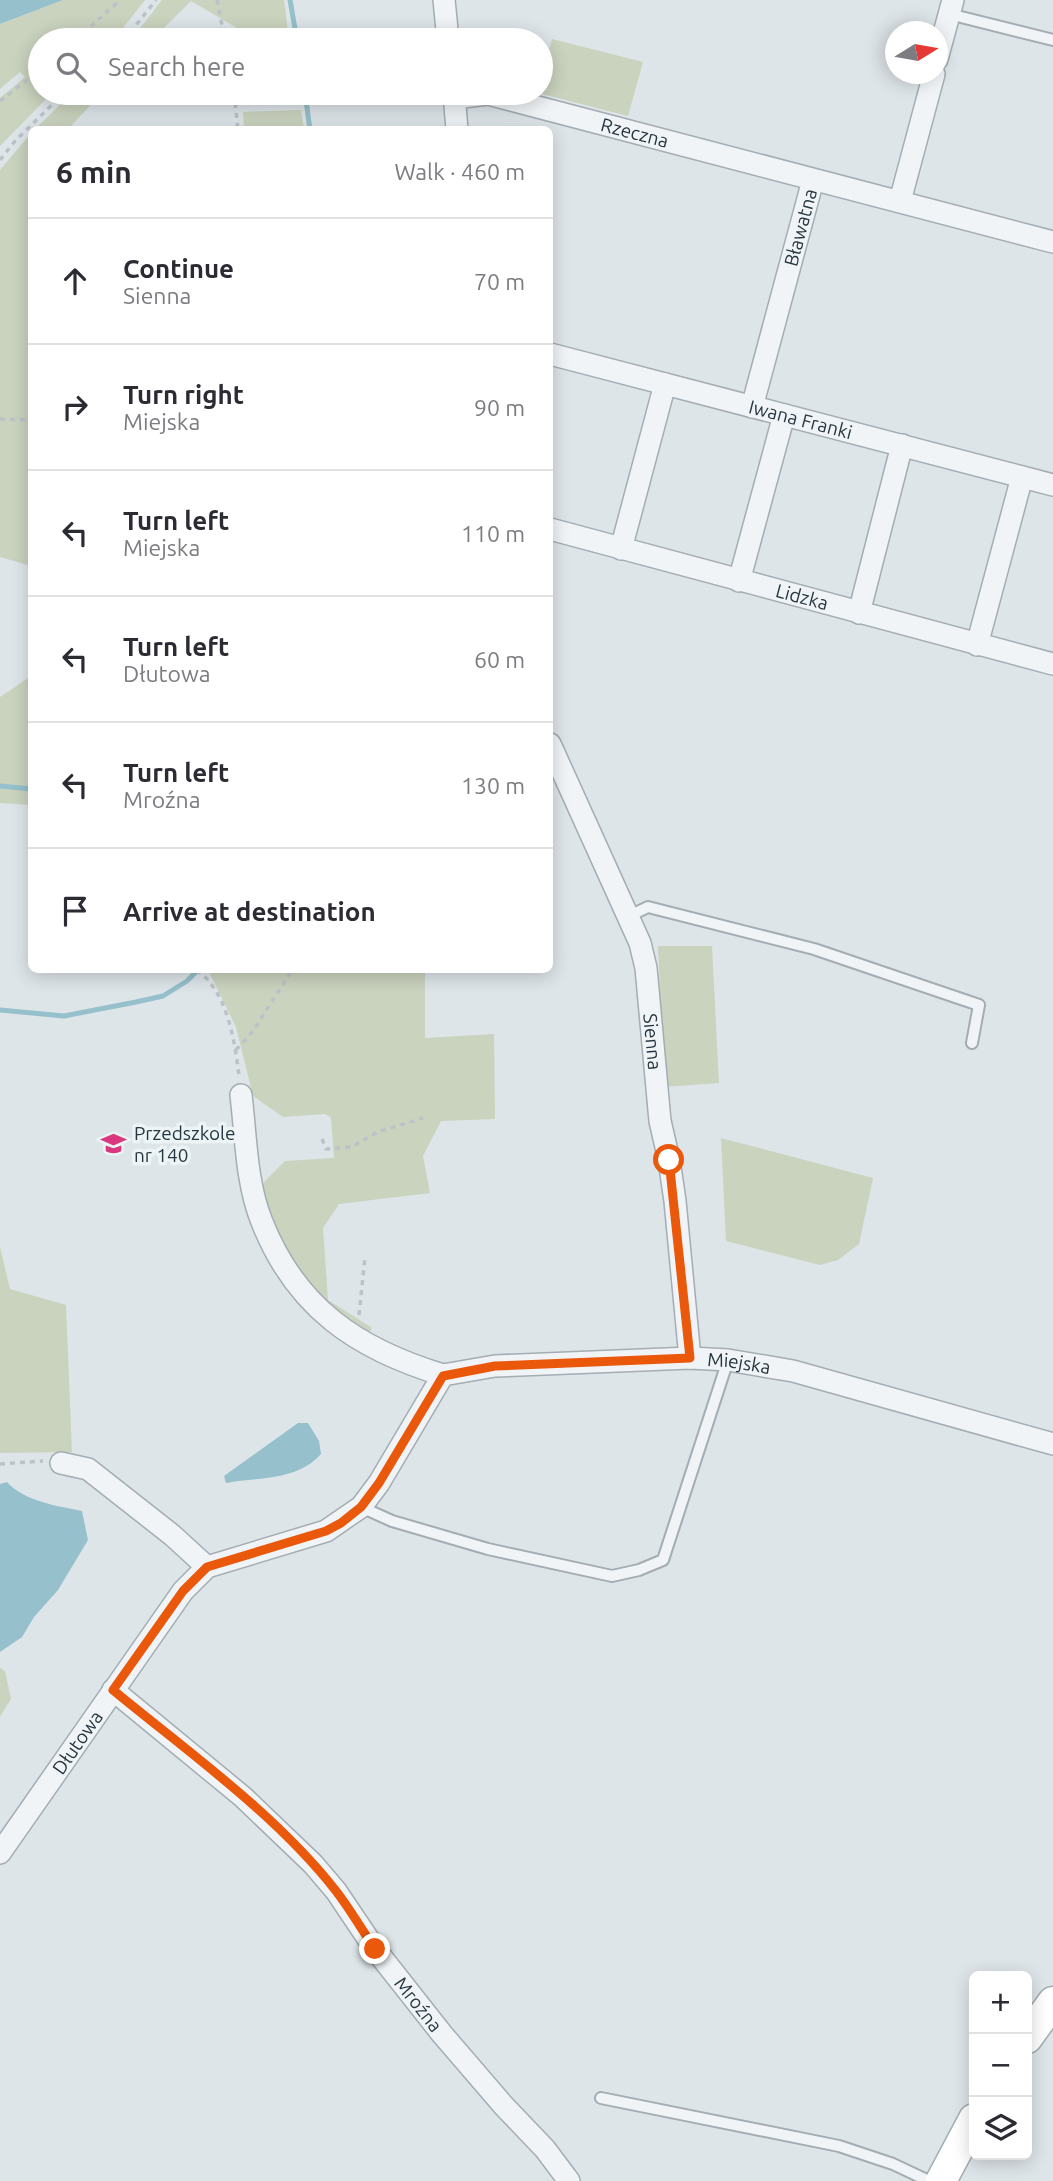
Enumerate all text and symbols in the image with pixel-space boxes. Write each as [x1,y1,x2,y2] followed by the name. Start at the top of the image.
[885,21,948,84] north arrow
[28,28,553,105] search box
[52,48,90,86] icon: search
[108,52,245,81] text: Search here
[598,113,671,152] street label: Rzeczna
[56,155,132,189] text: 6 min
[394,159,525,184] text: Walk · 460 m
[779,186,821,269] street label: Bławatna
[123,254,234,283] text: Continue
[56,262,94,300] icon: ahead
[474,269,525,294] text: 70 m
[123,283,191,308] text: Sienna
[123,380,244,409] text: Turn right
[56,388,94,426] icon: right
[474,395,525,420] text: 90 m
[747,395,855,443] street label: Iwana Franki
[123,409,200,434] text: Miejska
[123,506,229,535] text: Turn left
[56,514,94,552] icon: left
[461,521,525,546] text: 110 m
[123,535,200,560] text: Miejska
[773,579,831,614] street label: Lidzka
[123,632,229,661] text: Turn left
[56,640,94,678] icon: left
[474,647,525,672] text: 60 m
[123,661,211,686] text: Dłutowa
[123,758,229,787] text: Turn left
[56,766,94,804] icon: left
[461,773,525,798] text: 130 m
[123,787,200,812] text: Mroźna
[56,892,94,930] icon: arrive
[123,897,376,926] text: Arrive at destination
[639,1012,666,1071] street label: Sienna
[134,1122,236,1166] place label: Przedszkole nr 140
[100,1130,128,1158] school or university icon: Przedszkole nr 140
[653,1144,684,1175] route start
[707,1348,772,1378] street label: Miejska
[48,1706,107,1778] street label: Dłutowa
[359,1933,390,1964] route end
[969,1971,1032,2160] map controls
[969,1971,1032,2034] button: +
[390,1972,447,2036] street label: Mroźna
[969,2034,1032,2097] button: −
[969,2097,1032,2160] button: layers

